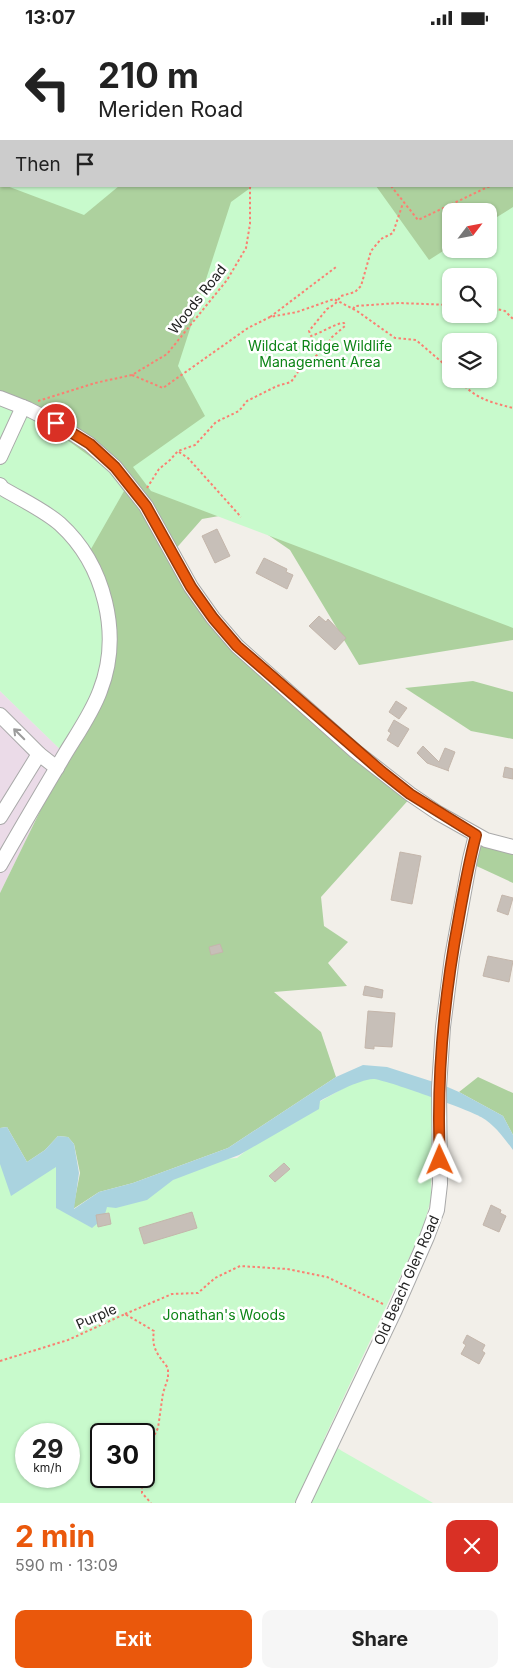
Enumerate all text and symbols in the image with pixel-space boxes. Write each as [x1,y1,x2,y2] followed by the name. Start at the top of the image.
[25,6,75,29] text: 13:07
[98,54,199,96] text: 210 m
[15,55,80,120] icon: left
[98,96,243,122] text: Meriden Road
[71,150,99,178] icon: arrive
[15,153,61,176] text: Then
[442,203,498,257] north arrow
[442,203,497,388] map controls
[165,261,229,337] street label: Woods Road
[442,268,497,323] button: search
[442,333,497,388] button: layers
[248,337,392,370] park label: Wildcat Ridge Wildlife Management Area
[35,402,77,444] pin
[42,409,70,437] icon: arrive
[14,729,26,741] one-way arrow
[413,1133,465,1185] position arrow
[370,1213,442,1347] street label: Old Beach Glen Road
[73,1300,119,1332] street label: Purple
[163,1306,285,1323] park label: Jonathan's Woods
[90,1423,155,1488] speed limit sign: 30
[32,1434,63,1464] text: 29
[33,1460,62,1475] text: km/h
[15,1518,95,1554] text: 2 min
[446,1520,498,1572] button: close
[15,1555,118,1575] text: 590 m · 13:09
[15,1610,252,1668] button: Exit
[262,1610,498,1668] button: Share

